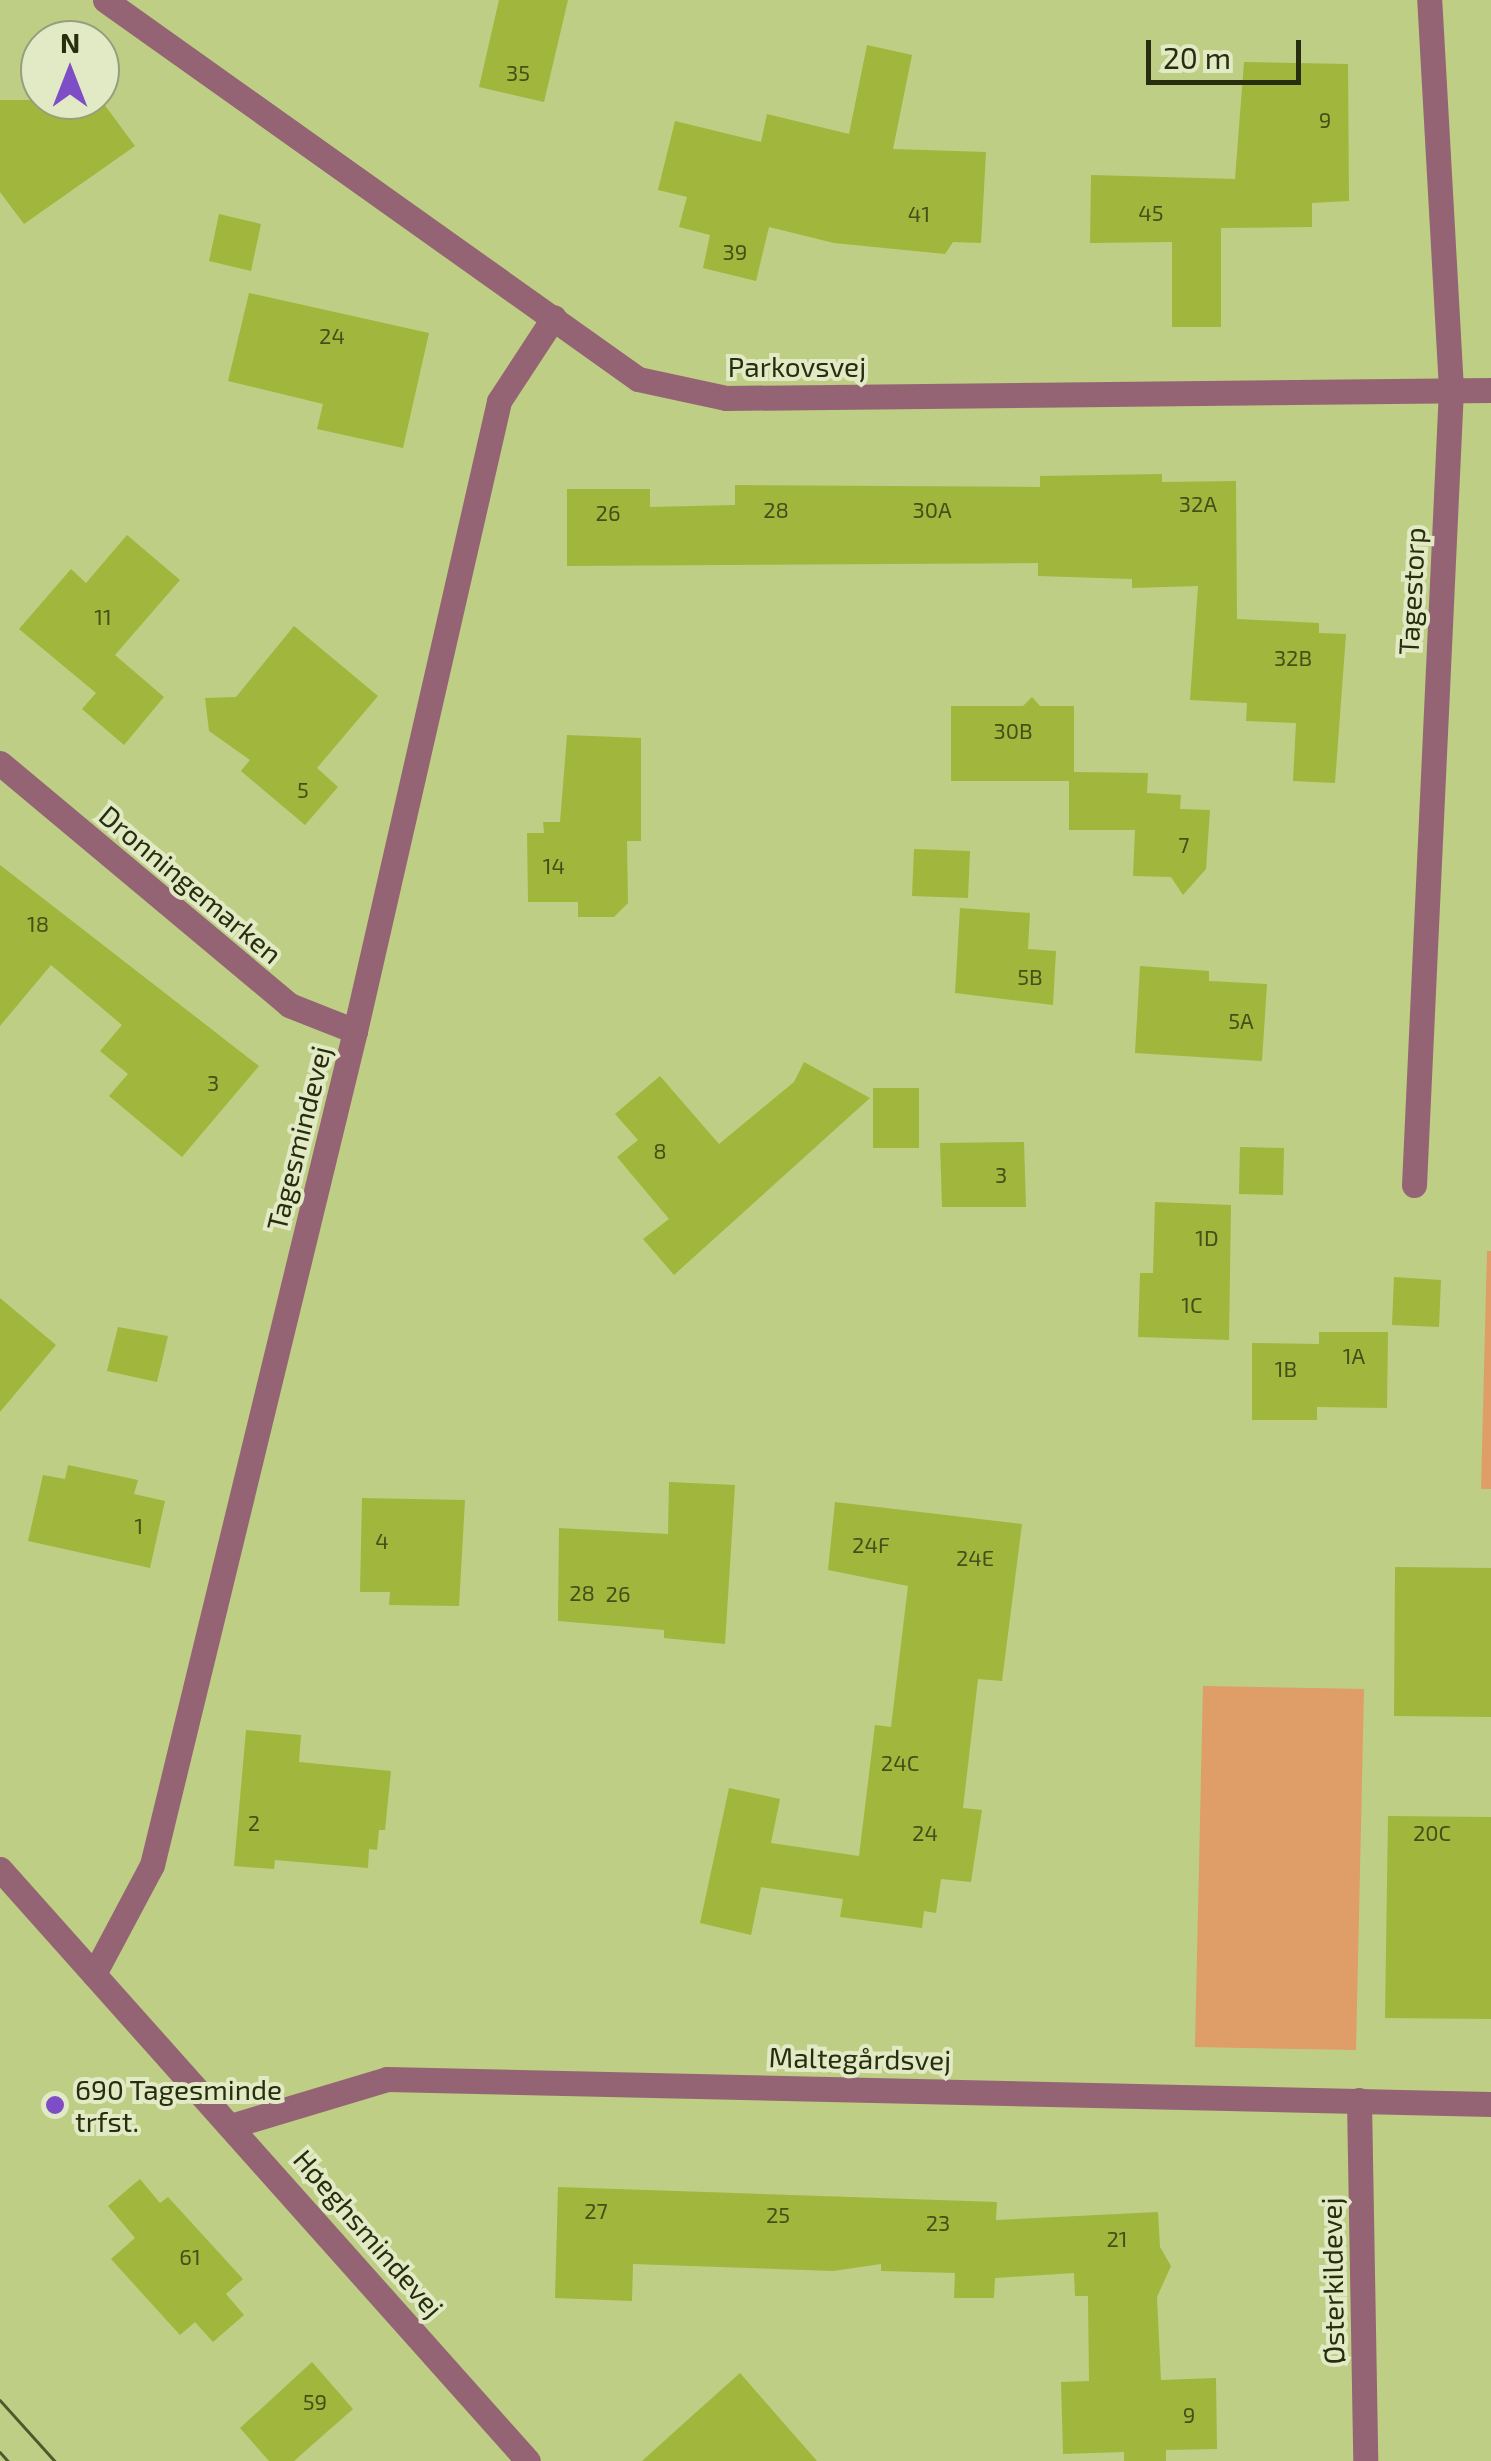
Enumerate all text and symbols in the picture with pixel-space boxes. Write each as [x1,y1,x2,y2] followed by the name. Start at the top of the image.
[20,20,120,120] north arrow
[1151,20,1306,82] scale bar
[60,25,80,59] text: N
[1163,39,1231,75] text: 20 m
[506,60,530,86] house number: 35
[1319,107,1331,133] house number: 9
[1138,200,1164,226] house number: 45
[908,201,930,227] house number: 41
[723,239,747,265] house number: 39
[319,323,345,349] house number: 24
[728,349,866,383] street label: Parkovsvej
[1179,491,1217,517] house number: 32A
[763,497,789,523] house number: 28
[912,497,952,523] house number: 30A
[596,500,620,526] house number: 26
[1391,526,1431,656] street label: Tagestorp
[94,604,112,630] house number: 11
[1274,645,1312,671] house number: 32B
[993,718,1033,744] house number: 30B
[297,777,309,803] house number: 5
[93,798,289,970] street label: Dronningemarken
[1178,832,1190,858] house number: 7
[543,853,565,879] house number: 14
[27,911,49,937] house number: 18
[1017,964,1043,990] house number: 5B
[1228,1008,1254,1034] house number: 5A
[259,1042,337,1234] street label: Tagesmindevej
[207,1070,219,1096] house number: 3
[653,1138,667,1164] house number: 8
[995,1162,1007,1188] house number: 3
[1195,1225,1219,1251] house number: 1D
[1181,1292,1203,1318] house number: 1C
[1343,1343,1365,1369] house number: 1A
[1275,1356,1297,1382] house number: 1B
[135,1513,143,1539] house number: 1
[375,1528,389,1554] house number: 4
[852,1532,890,1558] house number: 24F
[956,1545,994,1571] house number: 24E
[569,1580,595,1606] house number: 28
[606,1581,630,1607] house number: 26
[881,1750,919,1776] house number: 24C
[248,1810,260,1836] house number: 2
[912,1820,938,1846] house number: 24
[1413,1820,1451,1846] house number: 20C
[768,2040,952,2076] street label: Maltegårdsvej
[75,2072,283,2138] place label: 690 Tagesminde trfst.
[44,2094,66,2116] marker: 690 Tagesminde trfst.
[287,2142,451,2324] street label: Høeghsmindevej
[1314,2197,1350,2365] street label: Østerkildevej
[584,2198,608,2224] house number: 27
[766,2202,790,2228] house number: 25
[926,2210,950,2236] house number: 23
[1106,2226,1128,2252] house number: 21
[179,2244,201,2270] house number: 61
[303,2389,327,2415] house number: 59
[1183,2402,1195,2428] house number: 9

